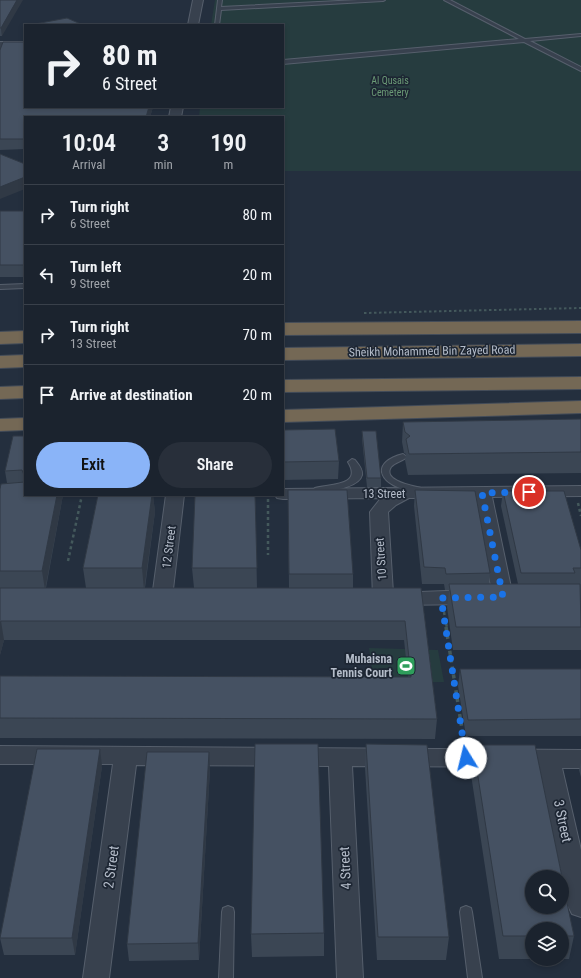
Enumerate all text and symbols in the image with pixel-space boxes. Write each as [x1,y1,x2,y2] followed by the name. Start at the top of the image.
[102,39,158,72] text: 80 m
[36,40,88,92] icon: right
[102,73,157,94] text: 6 Street
[371,75,409,98] park label: Al Qusais Cemetery
[62,129,116,157] text: 10:04
[157,129,169,157] text: 3
[210,129,246,157] text: 190
[72,157,105,172] text: Arrival
[154,157,173,172] text: min
[223,157,233,172] text: m
[70,198,129,216] text: Turn right
[36,204,58,226] icon: right
[242,206,272,224] text: 80 m
[70,216,110,231] text: 6 Street
[70,258,121,276] text: Turn left
[36,264,58,286] icon: left
[242,266,272,284] text: 20 m
[70,276,110,291] text: 9 Street
[70,318,129,336] text: Turn right
[36,324,58,346] icon: right
[242,326,272,344] text: 70 m
[70,336,116,351] text: 13 Street
[349,343,515,359] street label: Sheikh Mohammed Bin Zayed Road
[36,384,58,406] icon: arrive
[70,386,193,404] text: Arrive at destination
[242,386,272,404] text: 20 m
[36,442,150,488] button: Exit
[158,442,272,488] button: Share
[512,475,546,509] pin
[518,481,540,503] icon: arrive
[363,487,406,501] street label: 13 Street
[159,525,179,569] street label: 12 Street
[372,537,389,581] street label: 10 Street
[331,652,392,680] place label: Muhaisna Tennis Court
[395,655,417,677] sports icon: Muhaisna Tennis Court
[445,737,487,779] position arrow
[551,798,575,844] street label: 3 Street
[100,845,122,889] street label: 2 Street
[336,846,354,890] street label: 4 Street
[525,870,569,966] map controls
[525,870,569,914] button: search
[525,922,569,966] button: layers

